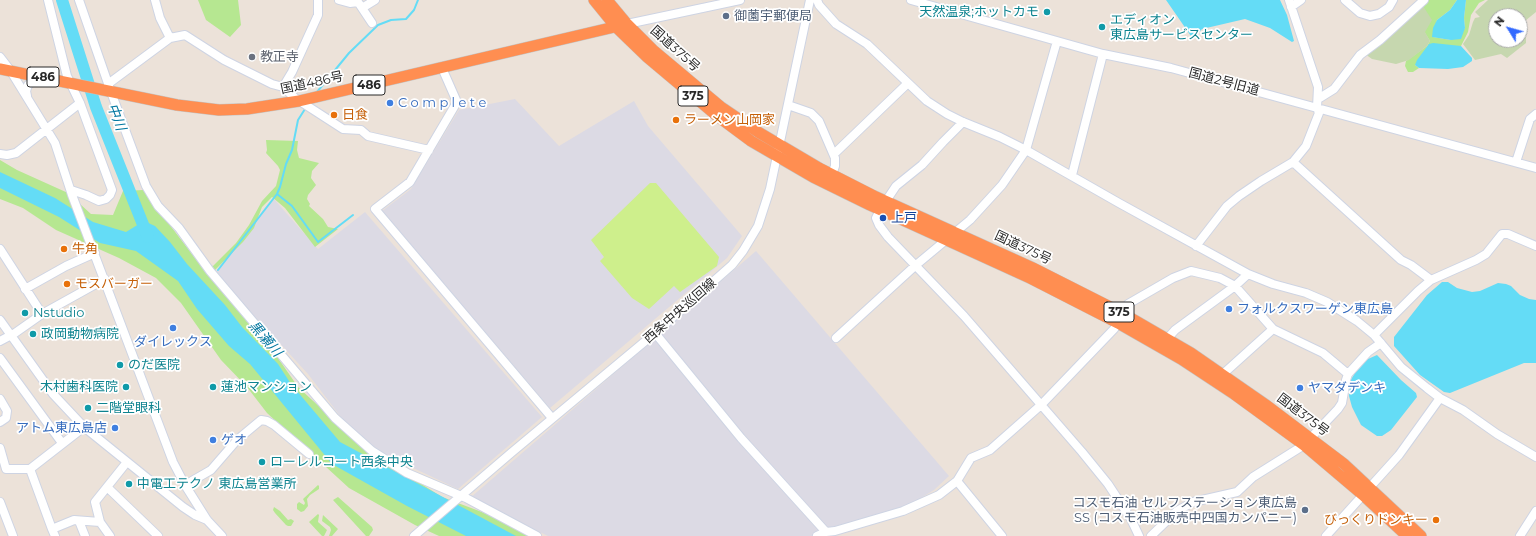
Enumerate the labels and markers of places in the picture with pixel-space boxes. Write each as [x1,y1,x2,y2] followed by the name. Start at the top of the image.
[919,4,1039,20] place label: 天然温泉;ホットカモ
[1042,7,1052,17] marker: 天然温泉;ホットカモ
[734,8,812,24] place label: 御薗宇郵便局
[721,11,731,21] marker: 御薗宇郵便局
[1110,12,1253,43] place label: エディオン 東広島サービスセンター
[1097,22,1107,32] marker: エディオン 東広島サービスセンター
[260,49,299,65] place label: 教正寺
[247,52,257,62] marker: 教正寺
[398,95,486,111] place label: C o m p l e t e
[385,98,395,108] marker: C o m p l e t e
[342,107,368,123] place label: 日食
[329,110,339,120] marker: 日食
[684,112,775,128] place label: ラーメン山岡家
[671,115,681,125] marker: ラーメン山岡家
[891,210,917,226] place label: 上戸
[878,213,888,223] marker: 上戸
[72,241,98,257] place label: 牛角
[59,244,69,254] marker: 牛角
[75,276,153,292] place label: モスバーガー
[62,279,72,289] marker: モスバーガー
[1237,301,1393,317] place label: フォルクスワーゲン東広島
[1224,304,1234,314] marker: フォルクスワーゲン東広島
[33,305,84,321] place label: Nstudio
[20,308,30,318] marker: Nstudio
[168,323,178,333] marker: ダイレックス
[41,326,119,342] place label: 政岡動物病院
[28,329,38,339] marker: 政岡動物病院
[134,334,212,350] place label: ダイレックス
[128,357,180,373] place label: のだ医院
[115,360,125,370] marker: のだ医院
[40,379,118,395] place label: 木村歯科医院
[221,379,312,395] place label: 蓮池マンション
[1308,380,1386,396] place label: ヤマダデンキ
[121,382,131,392] marker: 木村歯科医院
[208,382,218,392] marker: 蓮池マンション
[1295,383,1305,393] marker: ヤマダデンキ
[96,400,161,416] place label: 二階堂眼科
[83,403,93,413] marker: 二階堂眼科
[16,420,107,436] place label: アトム東広島店
[110,423,120,433] marker: アトム東広島店
[221,432,247,448] place label: ゲオ
[208,435,218,445] marker: ゲオ
[270,454,413,470] place label: ローレルコート西条中央
[257,457,267,467] marker: ローレルコート西条中央
[137,476,296,492] place label: 中電工テクノ 東広島営業所
[124,479,134,489] marker: 中電工テクノ 東広島営業所
[1073,495,1297,526] place label: コスモ石油 セルフステーション東広島 SS (コスモ石油販売中四国カンパニー)
[1300,505,1310,515] marker: コスモ石油 セルフステーション東広島 SS (コスモ石油販売中四国カンパニー)
[1324,512,1428,528] place label: びっくりドンキー
[1431,515,1441,525] marker: びっくりドンキー

